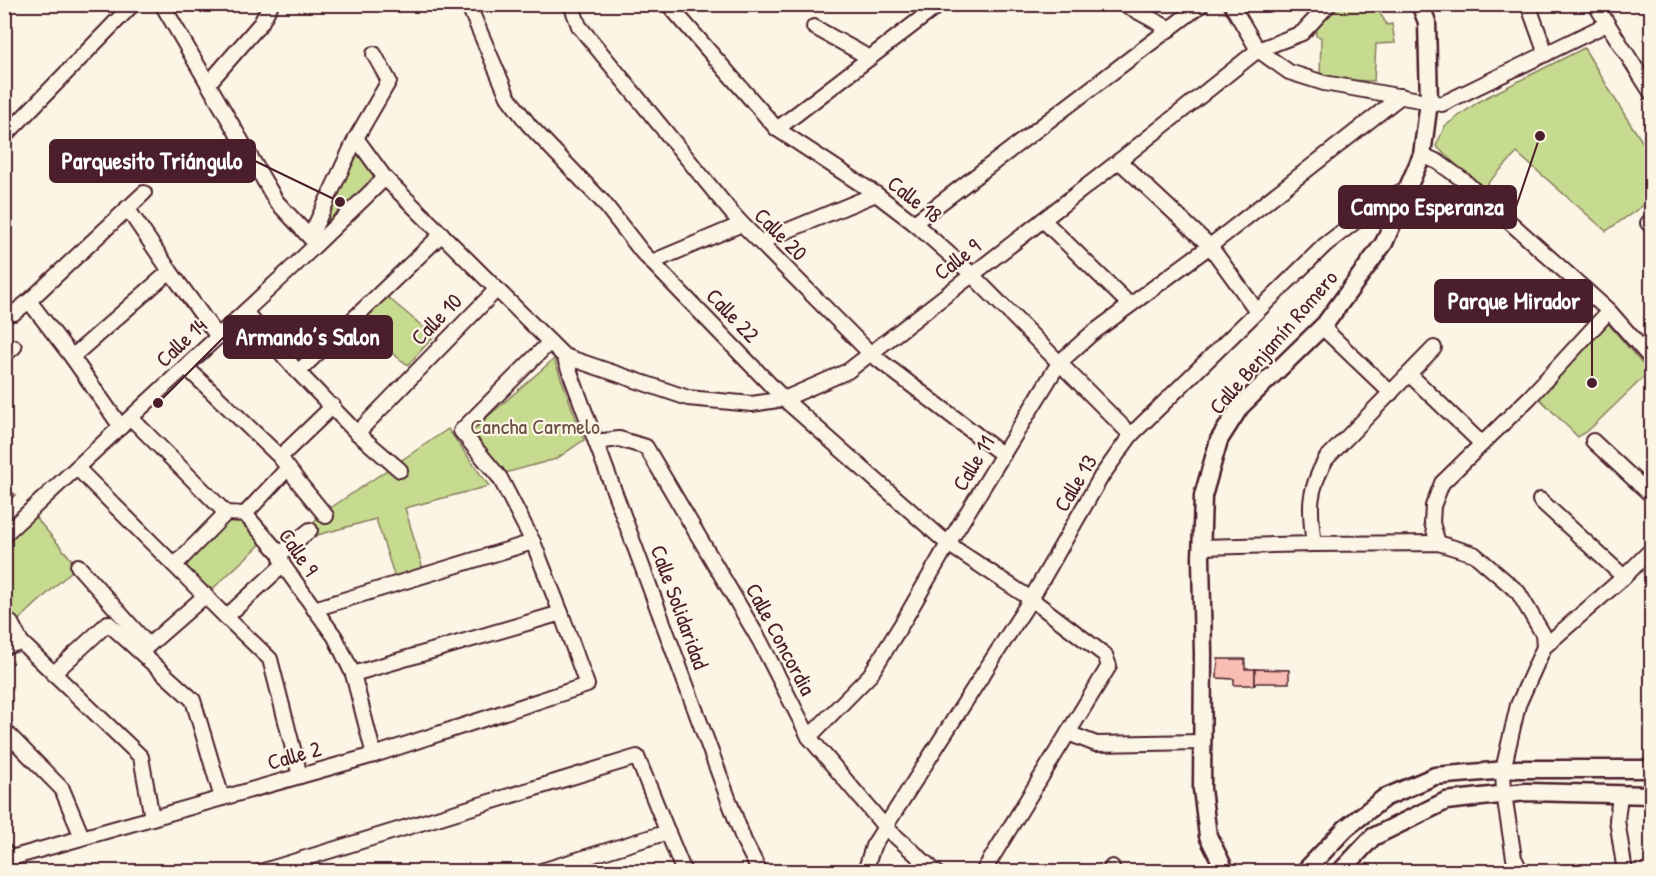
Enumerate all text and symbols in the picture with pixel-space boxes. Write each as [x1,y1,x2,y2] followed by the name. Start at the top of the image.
[50,140,255,182] callout: Parquesito Triángulo
[62,144,243,177] text: Parquesito Triángulo
[882,168,948,230] street label: Calle 18
[1339,186,1516,228] callout: Campo Esperanza
[1350,190,1504,223] text: Campo Esperanza
[748,201,814,267] street label: Calle 20
[927,231,987,287] street label: Calle 9
[1202,263,1344,421] street label: Calle Benjamín Romero
[1435,280,1592,322] callout: Parque Mirador
[700,281,767,349] street label: Calle 22
[1448,284,1581,317] text: Parque Mirador
[404,286,468,352] street label: Calle 10
[149,310,213,374] street label: Calle 14
[224,316,392,358] callout: Armando’s Salon
[236,320,380,352] text: Armando’s Salon
[470,411,600,441] park label: Cancha Carmelo
[945,430,1001,496] street label: Calle 11
[1046,449,1104,517] street label: Calle 13
[272,522,326,582] street label: Calle 9
[644,541,716,674] street label: Calle Solidaridad
[739,578,823,701] street label: Calle Concordia
[264,733,325,777] street label: Calle 2

